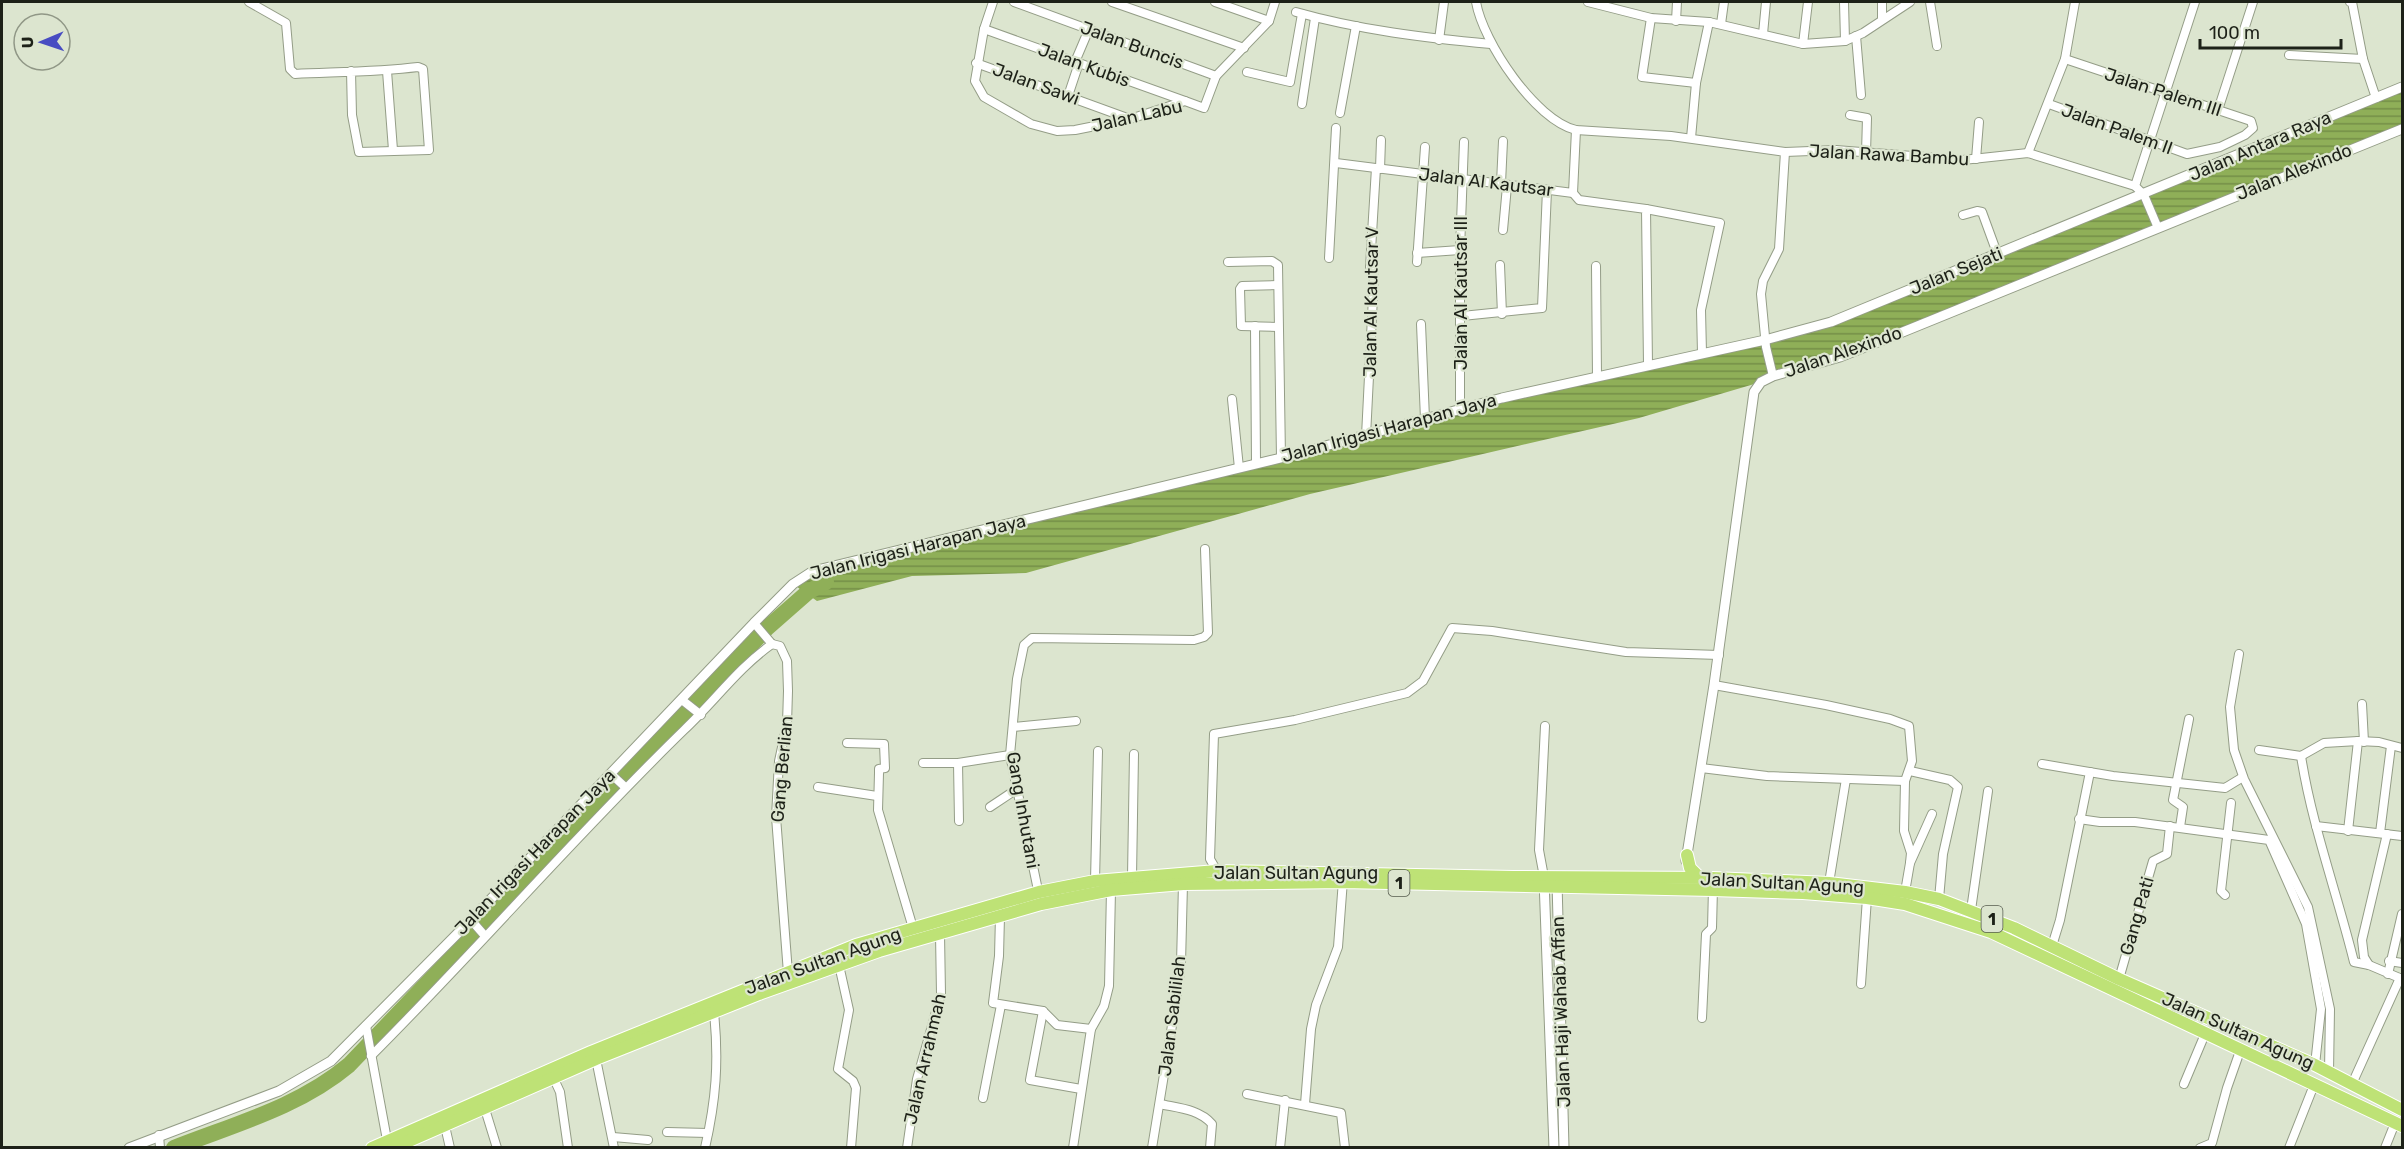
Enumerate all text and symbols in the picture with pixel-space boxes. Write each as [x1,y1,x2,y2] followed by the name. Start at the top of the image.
[12,12,72,72] north arrow
[2200,12,2341,50] scale bar
[1077,16,1187,74] street label: Jalan Buncis
[2209,22,2260,44] text: 100 m
[18,36,37,49] text: U
[1035,38,1133,92] street label: Jalan Kubis
[990,58,1082,110] street label: Jalan Sawi
[2102,63,2224,121] street label: Jalan Palem III
[1089,95,1185,137] street label: Jalan Labu
[2058,99,2176,159] street label: Jalan Palem II
[2186,106,2334,186] street label: Jalan Antara Raya
[2233,139,2355,205] street label: Jalan Alexindo
[1808,140,1970,170] street label: Jalan Rawa Bambu
[1417,163,1555,201] street label: Jalan Al Kautsar
[1450,216,1472,370] street label: Jalan Al Kautsar III
[1359,226,1383,378] street label: Jalan Al Kautsar V
[1906,242,2006,300] street label: Jalan Sejati
[1781,322,1905,382] street label: Jalan Alexindo
[1279,389,1499,467] street label: Jalan Irigasi Harapan Jaya
[808,510,1028,584] street label: Jalan Irigasi Harapan Jaya
[766,715,798,823] street label: Gang Berlian
[1002,750,1044,870] street label: Gang Inhutani
[450,765,620,939] street label: Jalan Irigasi Harapan Jaya
[1214,862,1378,884] street label: Jalan Sultan Agung
[1699,868,1865,898] street label: Jalan Sultan Agung
[1388,870,1410,896] road number: 1
[2115,874,2159,958] street label: Gang Pati
[1982,906,2002,932] road number: 1
[1547,916,1575,1108] street label: Jalan Haji Wahab Affan
[742,923,904,999] street label: Jalan Sultan Agung
[1154,955,1190,1077] street label: Jalan Sabililah
[2158,988,2318,1074] street label: Jalan Sultan Agung
[899,991,951,1127] street label: Jalan Arrahmah

